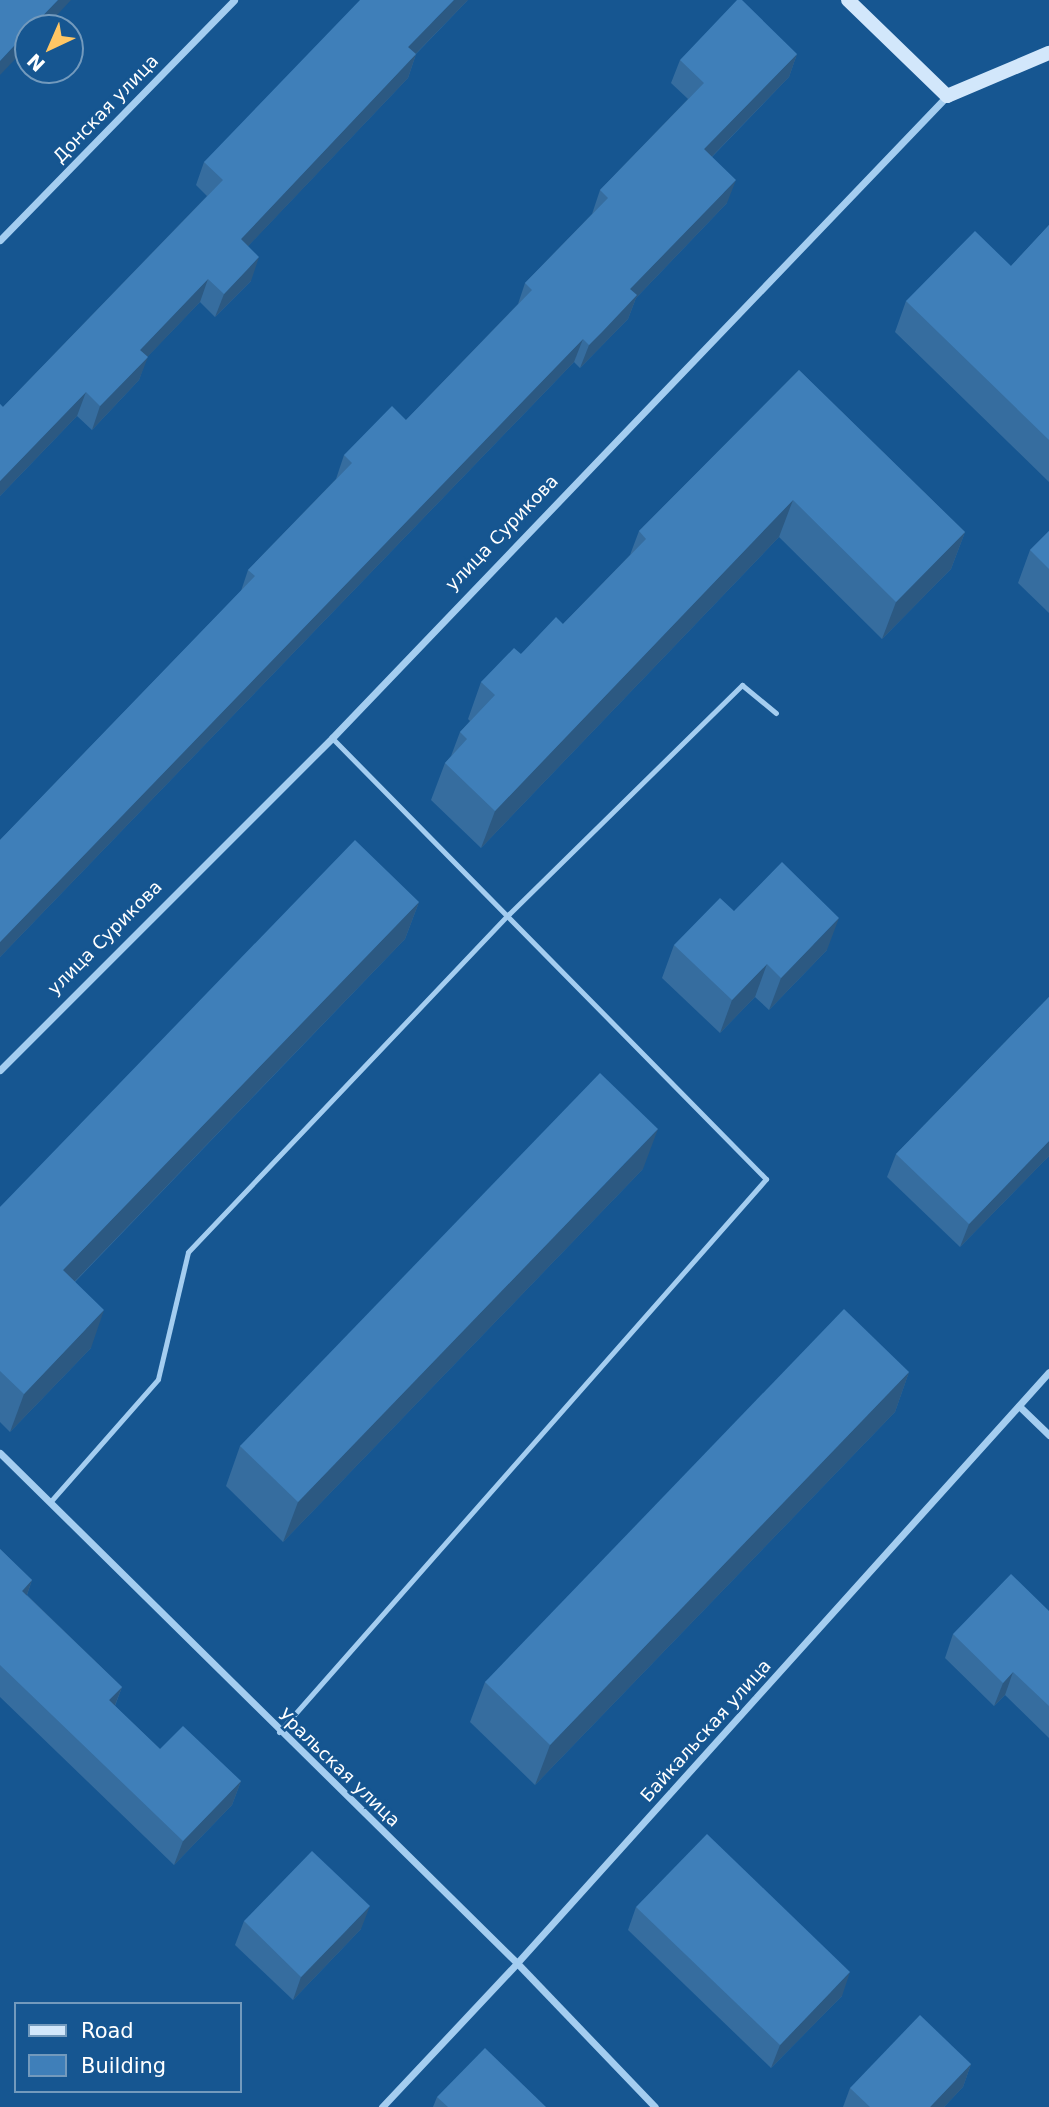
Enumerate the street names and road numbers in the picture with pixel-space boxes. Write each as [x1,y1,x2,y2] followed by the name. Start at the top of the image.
[49,50,163,168] street label: Донская улица
[441,471,563,595] street label: улица Сурикова
[43,876,167,1000] street label: улица Сурикова
[636,1655,776,1807] street label: Байкальская улица
[274,1704,404,1832] street label: Уральская улица

